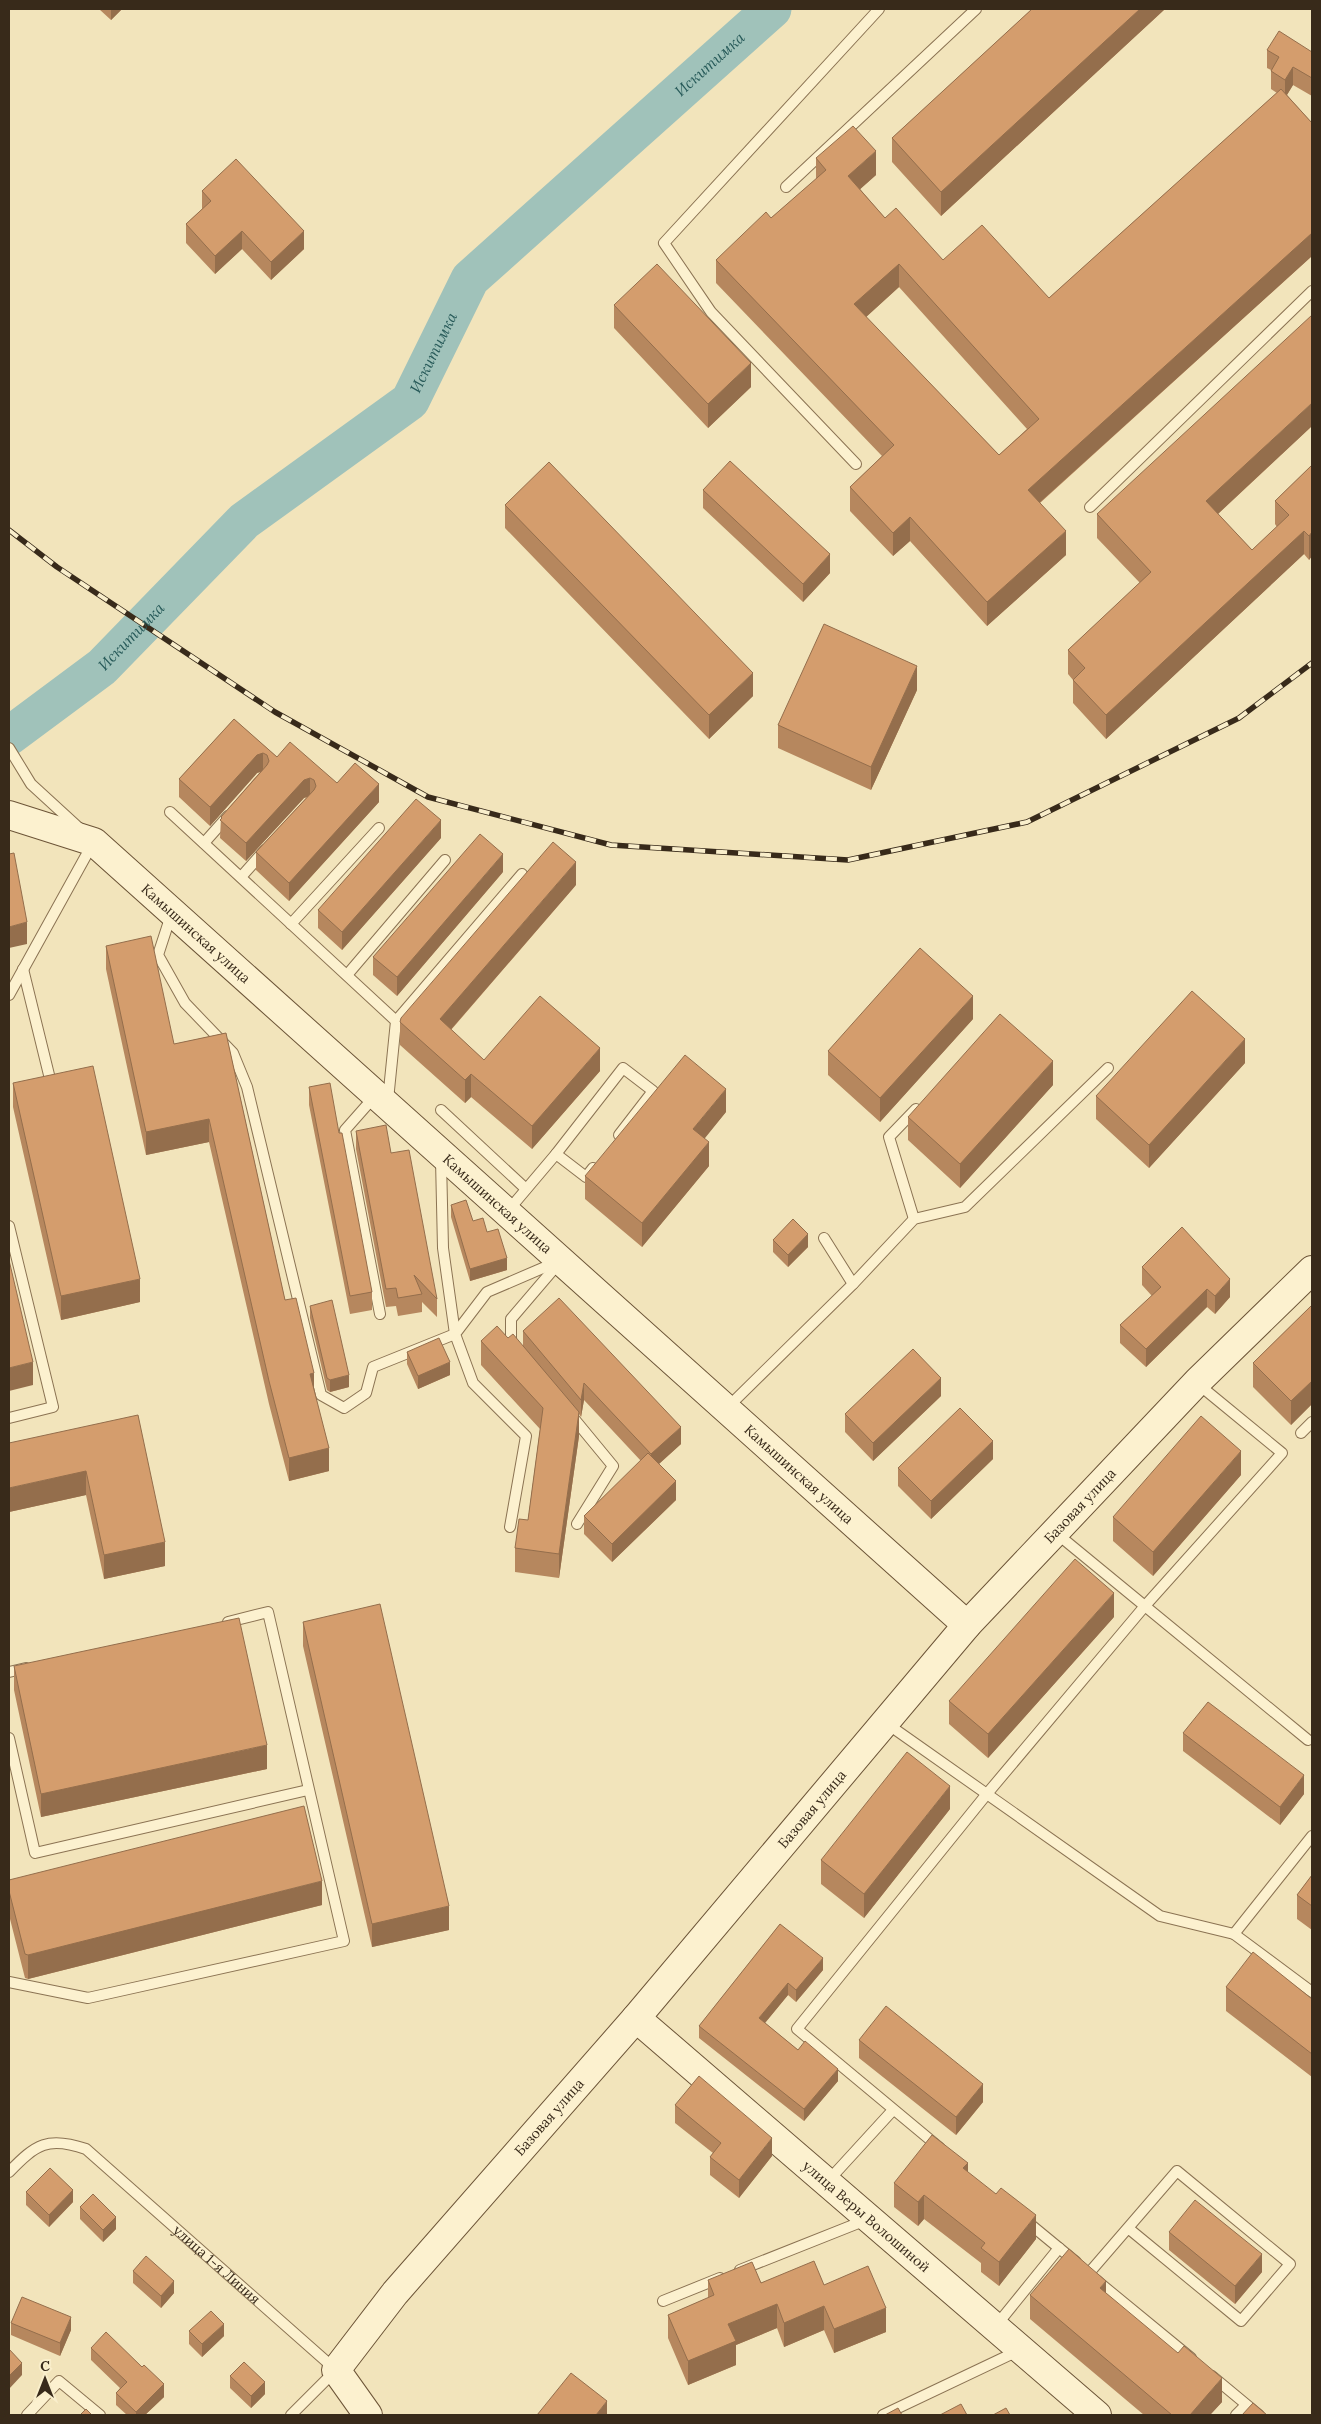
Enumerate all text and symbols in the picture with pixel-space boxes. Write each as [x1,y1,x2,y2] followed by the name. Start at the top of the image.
[671,28,749,100] water label: Искитимка
[406,309,461,396] water label: Искитимка
[94,598,169,674] water label: Искитимка
[138,880,254,987] street label: Камышинская улица
[439,1150,556,1257] street label: Камышинская улица
[741,1421,857,1528] street label: Камышинская улица
[1040,1464,1120,1547] street label: Базовая улица
[774,1766,850,1852] street label: Базовая улица
[510,2075,588,2159] street label: Базовая улица
[799,2157,934,2276] street label: улица Веры Волошиной
[169,2221,264,2308] street label: улица 1-я Линия
[20,2354,70,2404] north arrow
[40,2357,50,2375] text: С

